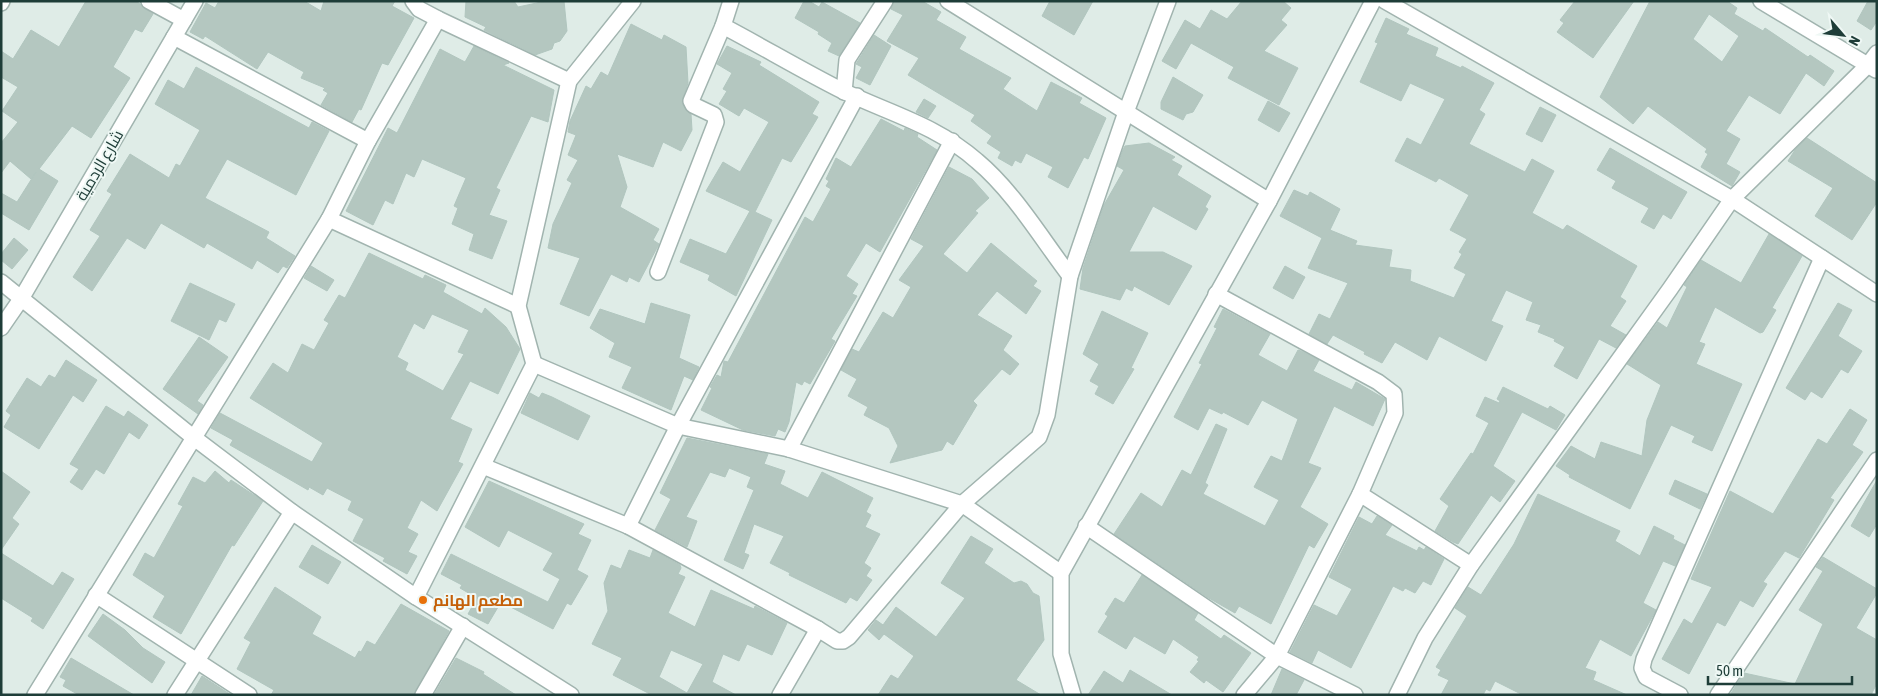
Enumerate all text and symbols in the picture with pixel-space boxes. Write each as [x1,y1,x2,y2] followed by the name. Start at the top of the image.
[1818,10,1868,60] north arrow
[1845,34,1863,49] text: N
[72,126,129,205] street label: شارع الردمية
[433,591,523,612] place label: مطعم الهانم
[417,594,429,606] marker: مطعم الهانم
[1708,654,1852,686] scale bar
[1716,662,1743,679] text: 50 m

